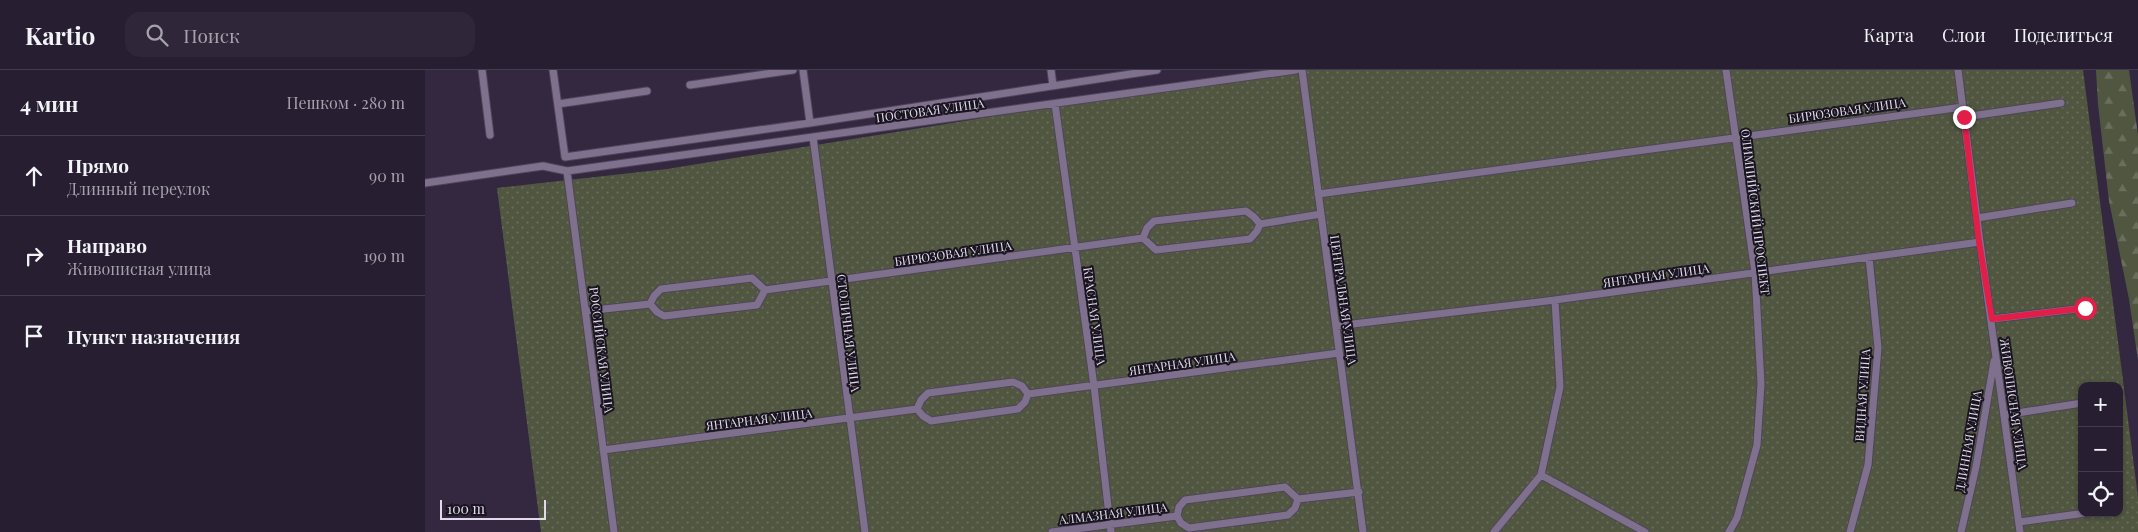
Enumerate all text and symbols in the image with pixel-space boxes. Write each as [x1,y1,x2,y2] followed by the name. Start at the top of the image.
[125,12,475,57] search box
[25,19,95,51] text: Kartio
[143,21,171,49] icon: search
[183,22,240,48] text: Поиск
[1863,23,1914,47] text: Карта
[1942,23,1986,47] text: Слои
[2014,23,2113,47] text: Поделиться
[20,89,79,117] text: 4 мин
[287,92,405,113] text: Пешком · 280 m
[875,94,986,126] street label: ПОСТОВАЯ УЛИЦА
[1787,94,1907,126] street label: БИРЮЗОВАЯ УЛИЦА
[1953,106,1976,129] route end
[1738,128,1774,297] street label: ОЛИМПИЙСКИЙ ПРОСПЕКТ
[67,152,129,178] text: Прямо
[20,162,48,190] icon: ahead
[369,165,405,186] text: 90 m
[67,178,210,199] text: Длинный переулок
[67,232,147,258] text: Направо
[1327,234,1361,366] street label: ЦЕНТРАЛЬНАЯ УЛИЦА
[893,237,1013,269] street label: БИРЮЗОВАЯ УЛИЦА
[20,242,48,270] icon: right
[363,245,405,266] text: 190 m
[67,258,211,279] text: Живописная улица
[1601,260,1711,291] street label: ЯНТАРНАЯ УЛИЦА
[1080,266,1110,367] street label: КРАСНАЯ УЛИЦА
[834,273,864,393] street label: СТОЛИЧНАЯ УЛИЦА
[586,286,618,414] street label: РОССИЙСКАЯ УЛИЦА
[2074,297,2097,320] route start
[20,322,48,350] icon: arrive
[67,323,240,349] text: Пункт назначения
[1997,337,2031,471] street label: ЖИВОПИСНАЯ УЛИЦА
[1127,348,1237,379] street label: ЯНТАРНАЯ УЛИЦА
[1851,348,1873,442] street label: ВИДНАЯ УЛИЦА
[2078,382,2123,517] map controls
[2078,382,2123,427] button: +
[1951,389,1985,493] street label: ДЛИННАЯ УЛИЦА
[704,404,814,434] street label: ЯНТАРНАЯ УЛИЦА
[2078,427,2123,472] button: −
[2078,472,2123,517] button: locate
[440,497,546,520] scale bar
[1057,498,1169,528] street label: АЛМАЗНАЯ УЛИЦА
[447,499,485,518] text: 100 m

